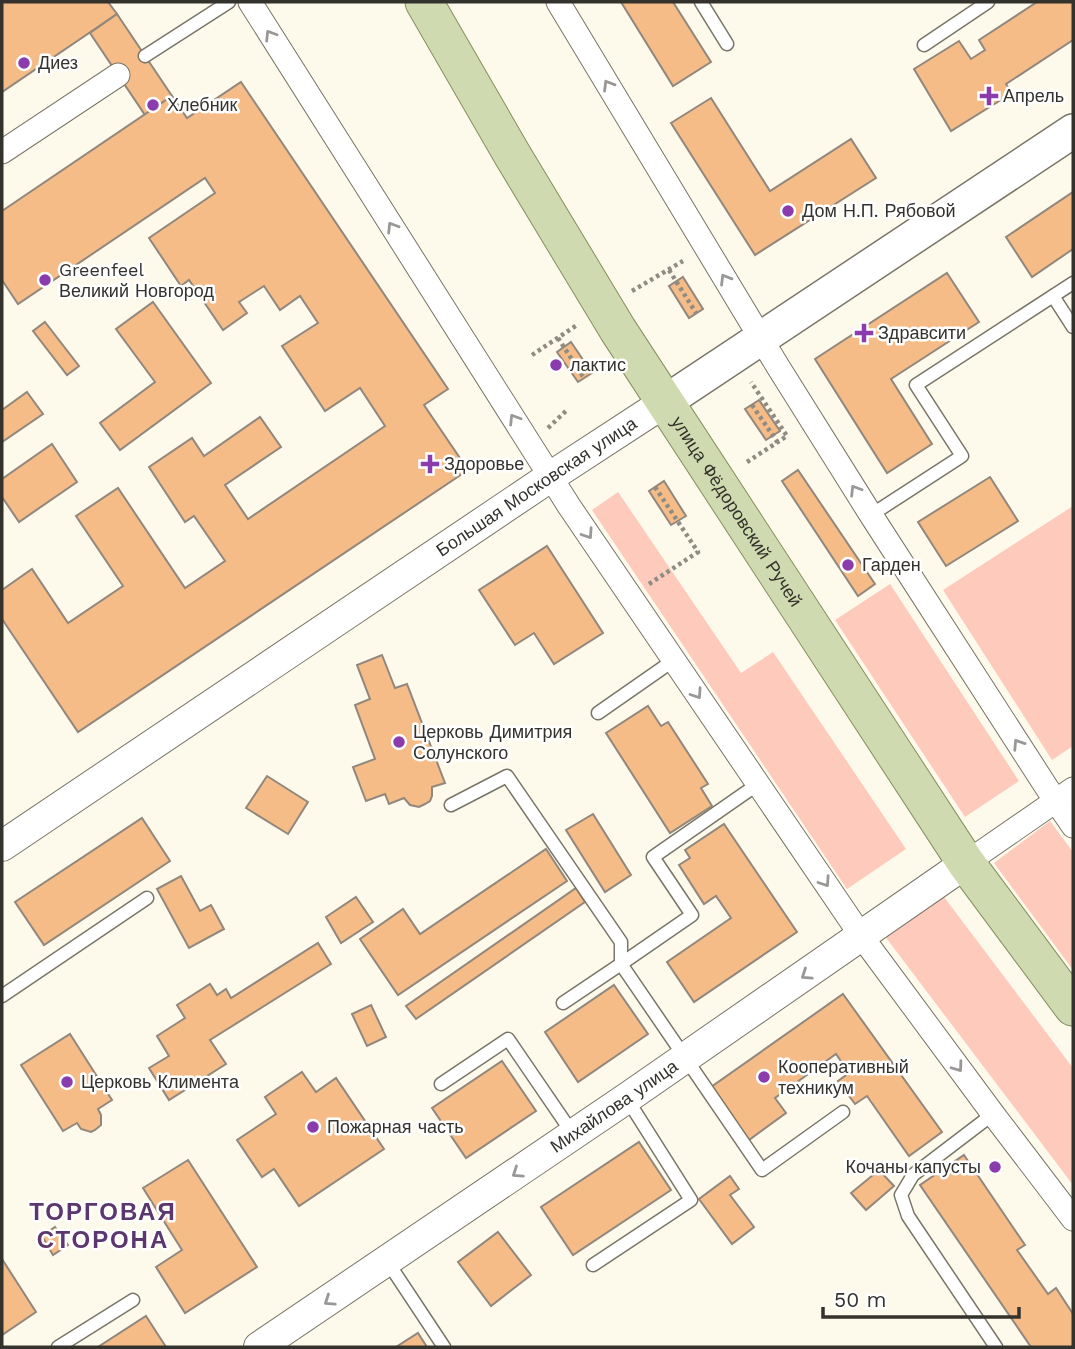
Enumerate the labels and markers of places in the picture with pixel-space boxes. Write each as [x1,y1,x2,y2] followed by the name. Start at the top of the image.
[38,52,78,73] place label: Диез
[16,55,32,71] marker: Диез
[1003,85,1064,106] place label: Апрель
[981,88,997,104] marker: Апрель
[167,94,238,115] place label: Хлебник
[145,97,161,113] marker: Хлебник
[802,200,955,221] place label: Дом Н.П. Рябовой
[780,203,796,219] marker: Дом Н.П. Рябовой
[59,259,214,301] place label: Greenfeel Великий Новгород
[37,272,53,288] marker: Greenfeel Великий Новгород
[878,322,966,343] place label: Здравсити
[856,325,872,341] marker: Здравсити
[570,354,626,375] place label: лактис
[548,357,564,373] marker: лактис
[444,453,524,474] place label: Здоровье
[422,456,438,472] marker: Здоровье
[862,554,921,575] place label: Гарден
[840,557,856,573] marker: Гарден
[413,721,572,763] place label: Церковь Димитрия Солунского
[391,734,407,750] marker: Церковь Димитрия Солунского
[778,1056,909,1098] place label: Кооперативный техникум
[756,1069,772,1085] marker: Кооперативный техникум
[81,1071,240,1092] place label: Церковь Климента
[59,1074,75,1090] marker: Церковь Климента
[327,1116,464,1137] place label: Пожарная часть
[305,1119,321,1135] marker: Пожарная часть
[845,1156,981,1177] place label: Кочаны капусты
[987,1159,1003,1175] marker: Кочаны капусты

